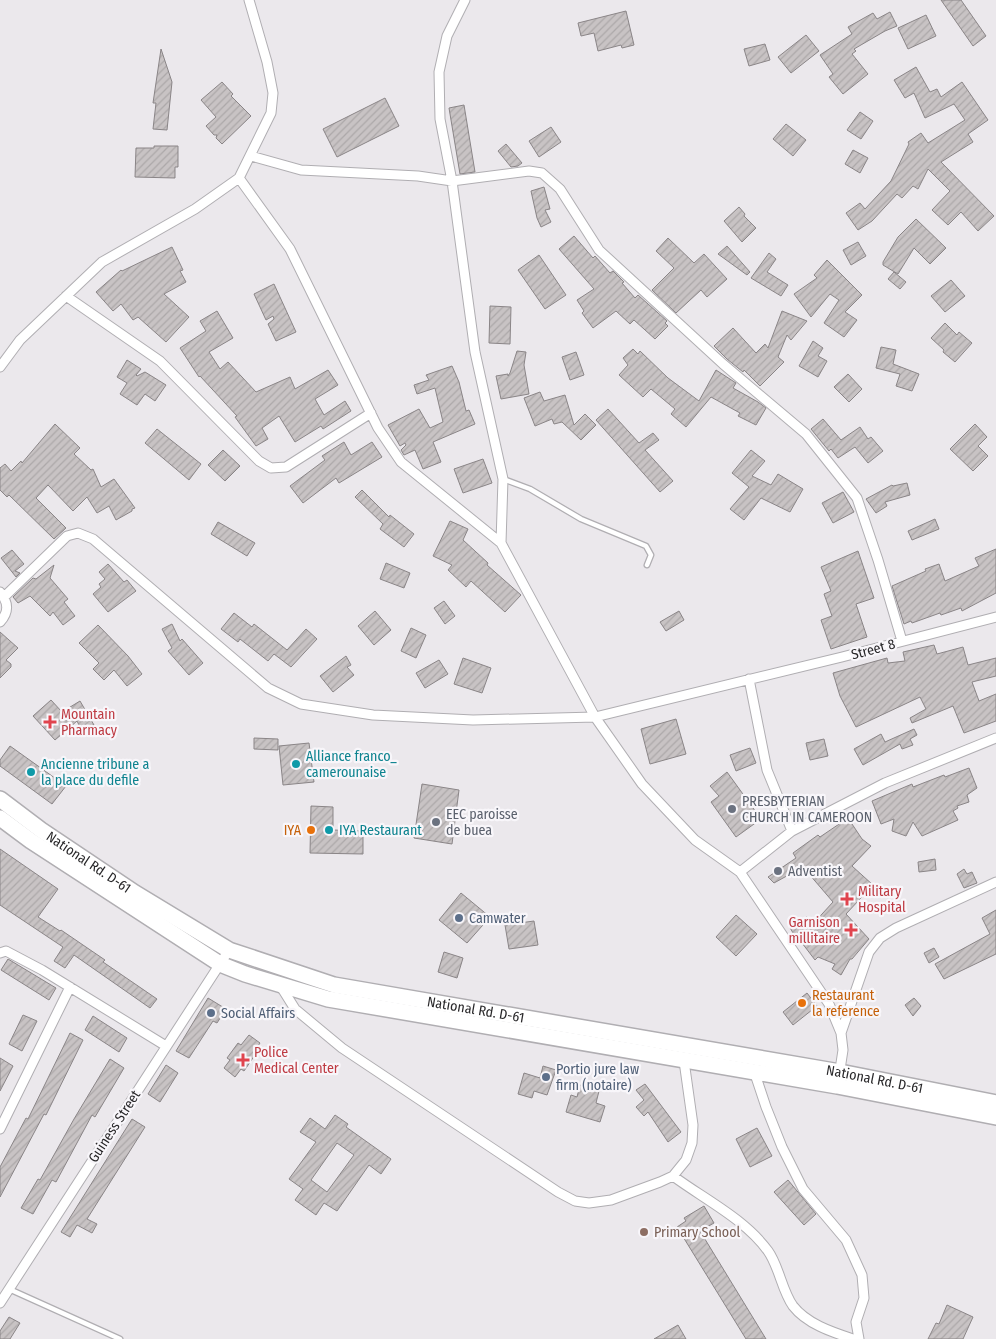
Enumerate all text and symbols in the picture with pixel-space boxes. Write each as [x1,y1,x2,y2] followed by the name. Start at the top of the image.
[849,635,897,663] street label: Street 8
[61,706,118,739] place label: Mountain Pharmacy
[43,715,57,729] marker: Mountain Pharmacy
[306,748,397,781] place label: Alliance franco_ camerounaise
[41,756,149,789] place label: Ancienne tribune a la place du defile
[290,758,302,770] marker: Alliance franco_ camerounaise
[25,766,37,778] marker: Ancienne tribune a la place du defile
[742,793,872,826] place label: PRESBYTERIAN CHURCH IN CAMEROON
[726,803,738,815] marker: PRESBYTERIAN CHURCH IN CAMEROON
[446,806,518,839] place label: EEC paroisse de buea
[430,816,442,828] marker: EEC paroisse de buea
[284,822,302,839] place label: IYA
[339,822,422,839] place label: IYA Restaurant
[305,824,317,836] marker: IYA
[323,824,335,836] marker: IYA Restaurant
[43,828,134,897] street label: National Rd. D-61
[788,863,842,880] place label: Adventist
[772,865,784,877] marker: Adventist
[858,883,906,916] place label: Military Hospital
[840,892,854,906] marker: Military Hospital
[469,910,526,927] place label: Camwater
[453,912,465,924] marker: Camwater
[789,914,840,947] place label: Garnison millitaire
[844,923,858,937] marker: Garnison millitaire
[812,987,880,1020] place label: Restaurant la reference
[426,993,526,1027] street label: National Rd. D-61
[796,997,808,1009] marker: Restaurant la reference
[221,1005,295,1022] place label: Social Affairs
[205,1007,217,1019] marker: Social Affairs
[254,1044,339,1077] place label: Police Medical Center
[236,1053,250,1067] marker: Police Medical Center
[556,1061,639,1094] place label: Portio jure law firm (notaire)
[825,1062,924,1097] street label: National Rd. D-61
[540,1071,552,1083] marker: Portio jure law firm (notaire)
[85,1087,144,1166] street label: Guiness Street
[654,1224,741,1241] place label: Primary School
[638,1226,650,1238] marker: Primary School

